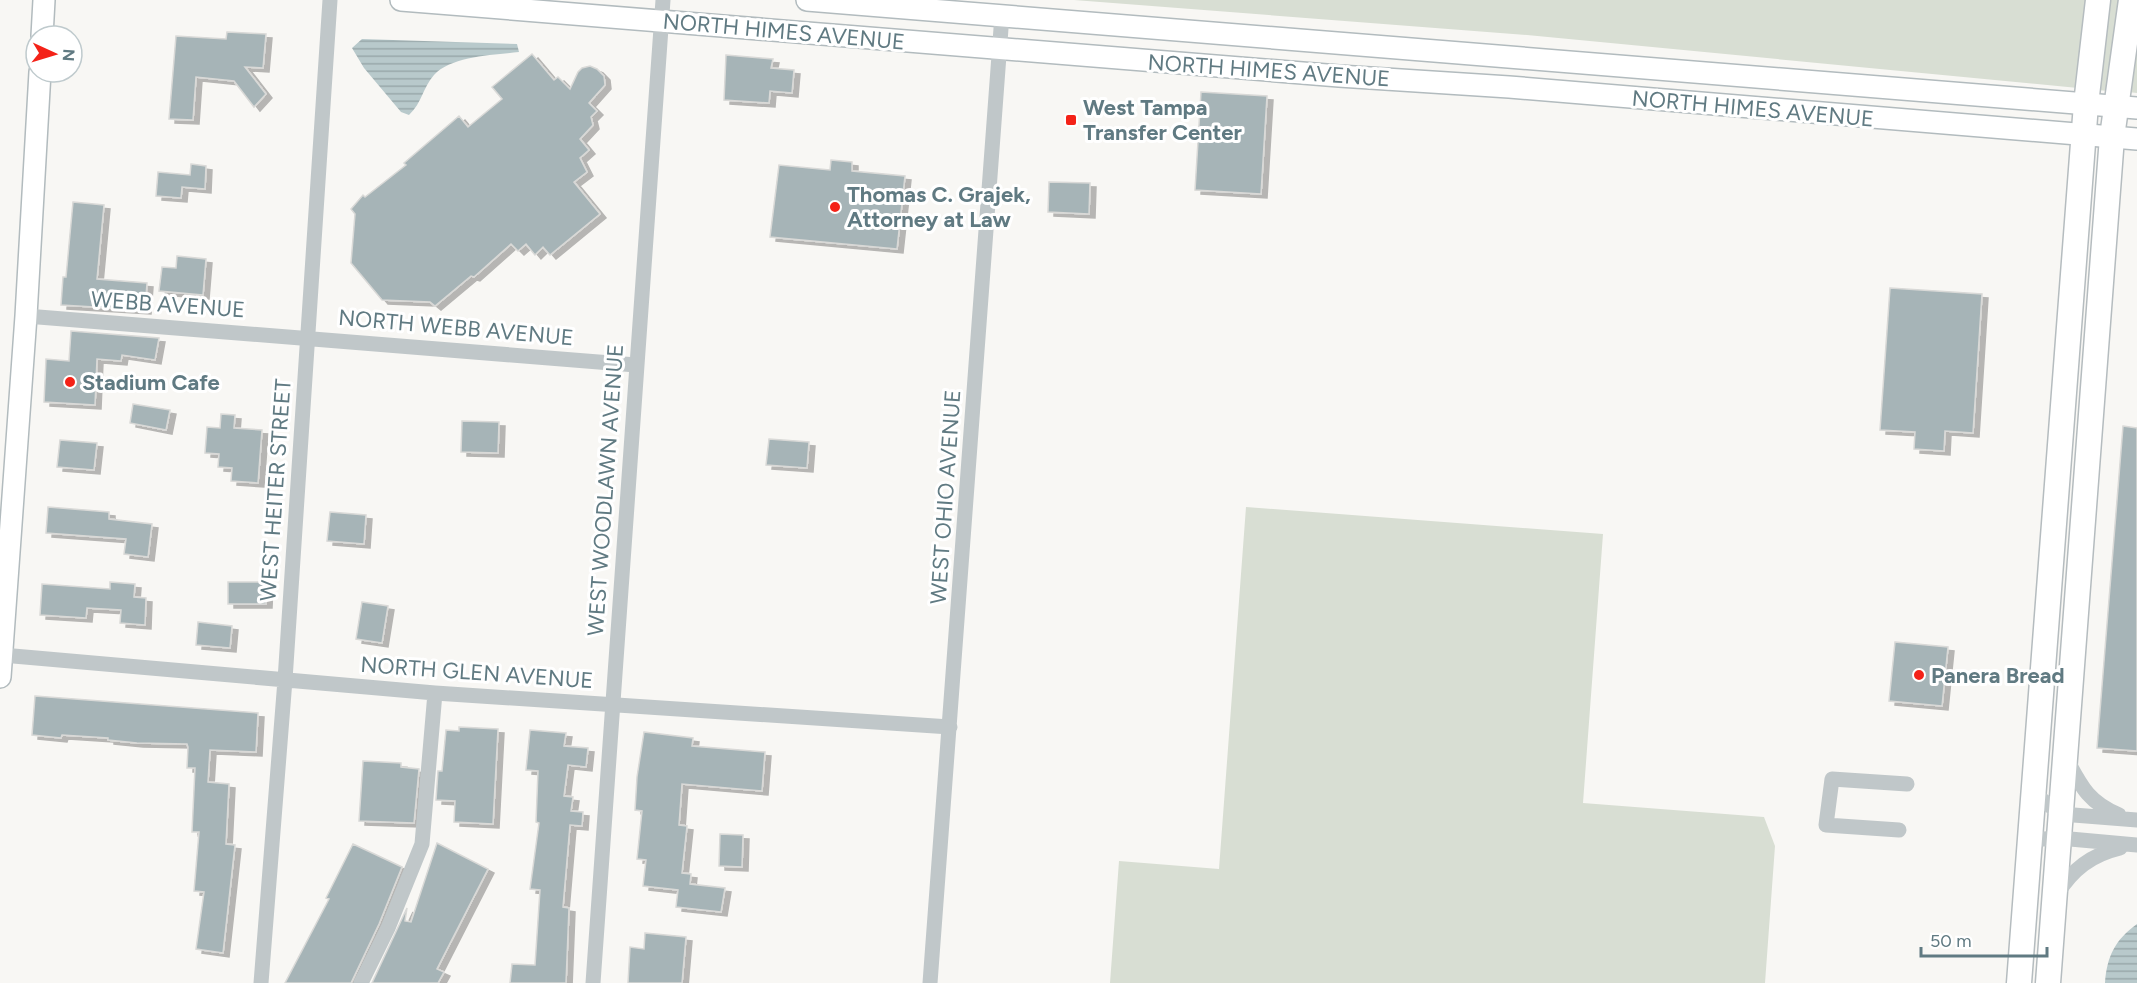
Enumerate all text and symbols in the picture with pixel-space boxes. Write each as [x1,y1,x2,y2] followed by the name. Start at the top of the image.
[662,7,906,56] street label: NORTH HIMES AVENUE
[24,24,84,84] north arrow
[59,48,78,62] text: N
[1147,49,1391,92] street label: NORTH HIMES AVENUE
[1631,84,1875,133] street label: NORTH HIMES AVENUE
[1083,94,1242,146] place label: West Tampa Transfer Center
[1064,113,1078,127] marker: West Tampa Transfer Center
[847,181,1031,233] place label: Thomas C. Grajek, Attorney at Law
[828,200,842,214] marker: Thomas C. Grajek, Attorney at Law
[90,286,246,323] street label: WEBB AVENUE
[337,304,575,351] street label: NORTH WEBB AVENUE
[582,343,629,637] street label: WEST WOODLAWN AVENUE
[82,369,220,396] place label: Stadium Cafe
[63,375,77,389] marker: Stadium Cafe
[254,378,297,602] street label: WEST HEITER STREET
[925,389,966,605] street label: WEST OHIO AVENUE
[360,651,594,694] street label: NORTH GLEN AVENUE
[1931,662,2065,689] place label: Panera Bread
[1912,668,1926,682] marker: Panera Bread
[1921,920,2047,958] scale bar
[1930,930,1972,952] text: 50 m

